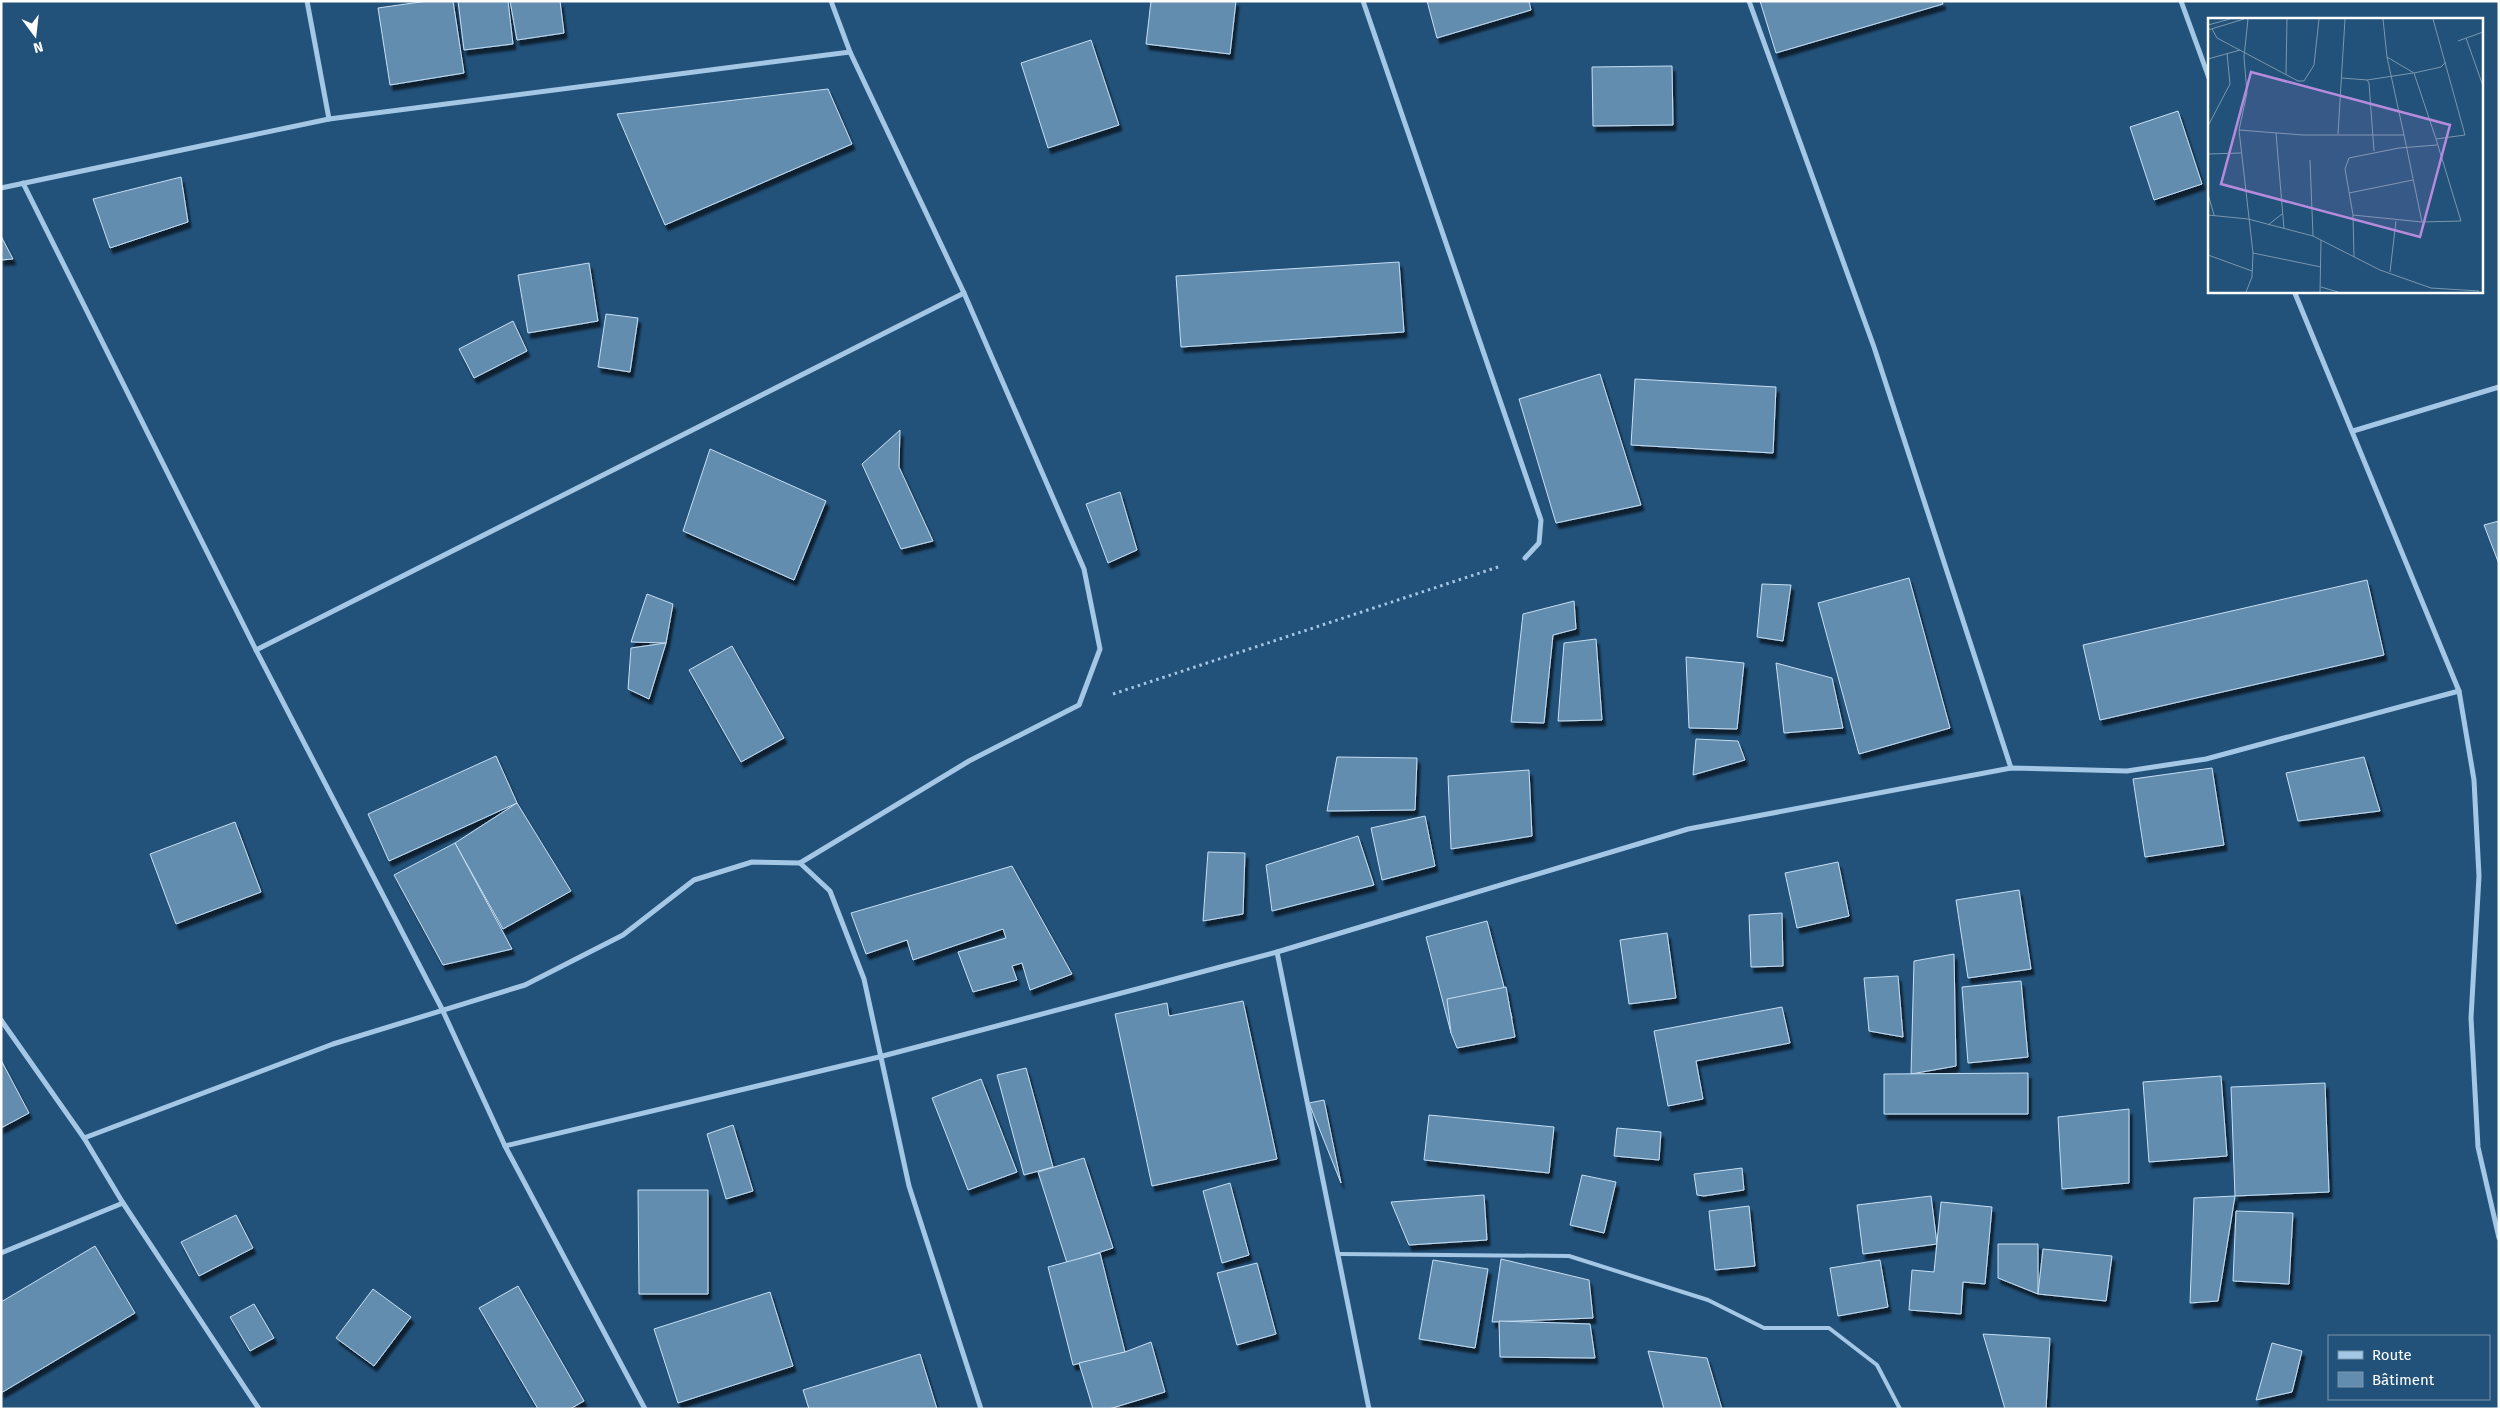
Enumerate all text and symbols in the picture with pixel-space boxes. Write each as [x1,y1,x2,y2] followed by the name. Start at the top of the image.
[10,10,60,60] north arrow
[2208,18,2482,292] inset map
[32,38,45,56] text: N
[2328,1335,2490,1400] legend
[2372,1346,2412,1364] text: Route
[2372,1371,2435,1389] text: Bâtiment

